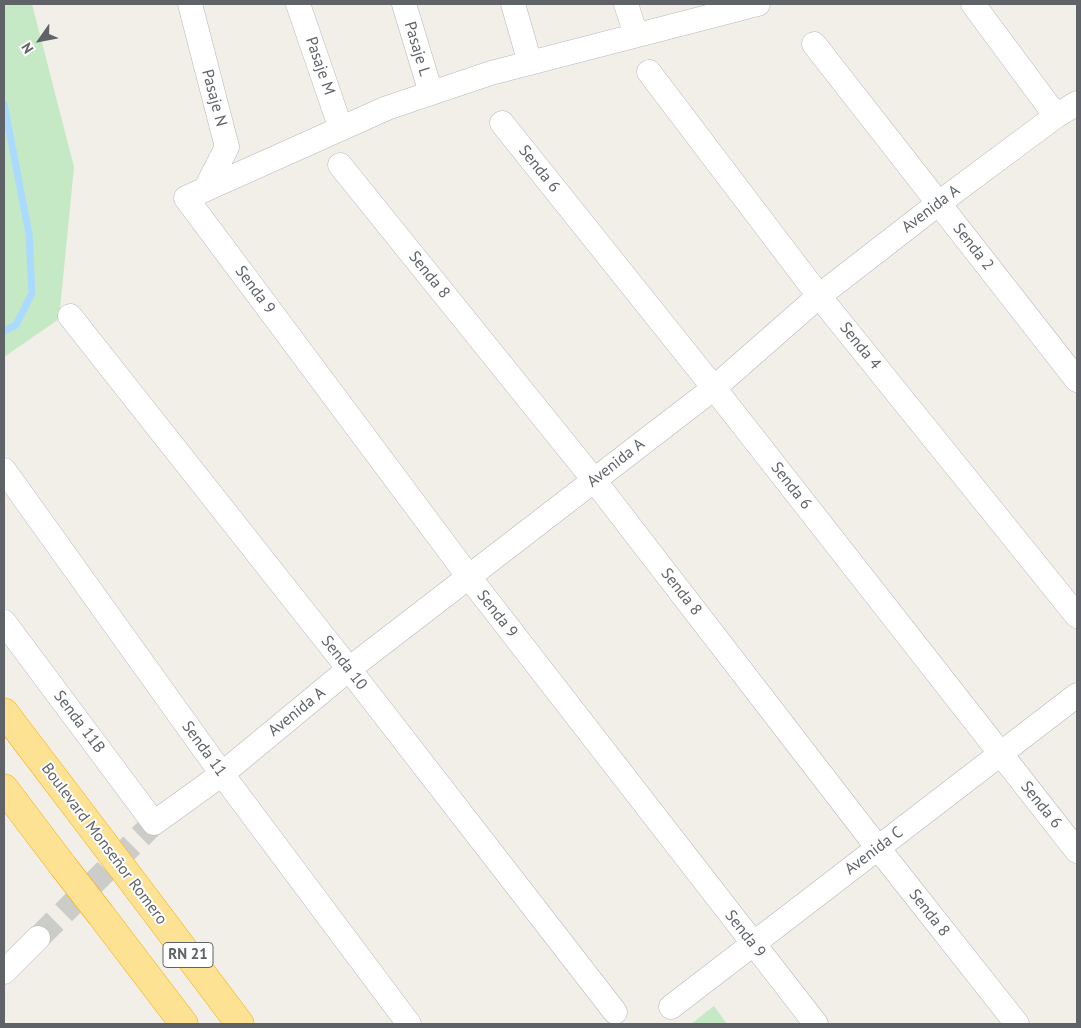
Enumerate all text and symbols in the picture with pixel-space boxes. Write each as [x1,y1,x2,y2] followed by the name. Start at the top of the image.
[15,15,65,65] north arrow
[400,19,434,79] street label: Pasaje L
[301,34,339,98] street label: Pasaje M
[17,39,37,57] text: N
[197,67,231,129] street label: Pasaje N
[514,142,564,196] street label: Senda 6
[898,181,964,237] street label: Avenida A
[949,219,997,275] street label: Senda 2
[404,248,454,302] street label: Senda 8
[231,262,279,318] street label: Senda 9
[835,319,885,373] street label: Senda 4
[583,435,649,491] street label: Avenida A
[767,458,815,514] street label: Senda 6
[657,564,705,620] street label: Senda 8
[473,586,521,642] street label: Senda 9
[317,632,371,694] street label: Senda 10
[265,683,329,741] street label: Avenida A
[49,687,109,757] street label: Senda 11B
[178,718,230,780] street label: Senda 11
[37,759,171,929] street label: Boulevard Monseñor Romero
[1016,778,1066,832] street label: Senda 6
[841,823,907,879] street label: Avenida C
[905,885,953,941] street label: Senda 8
[721,906,769,962] street label: Senda 9
[163,942,213,968] road number: RN 21

